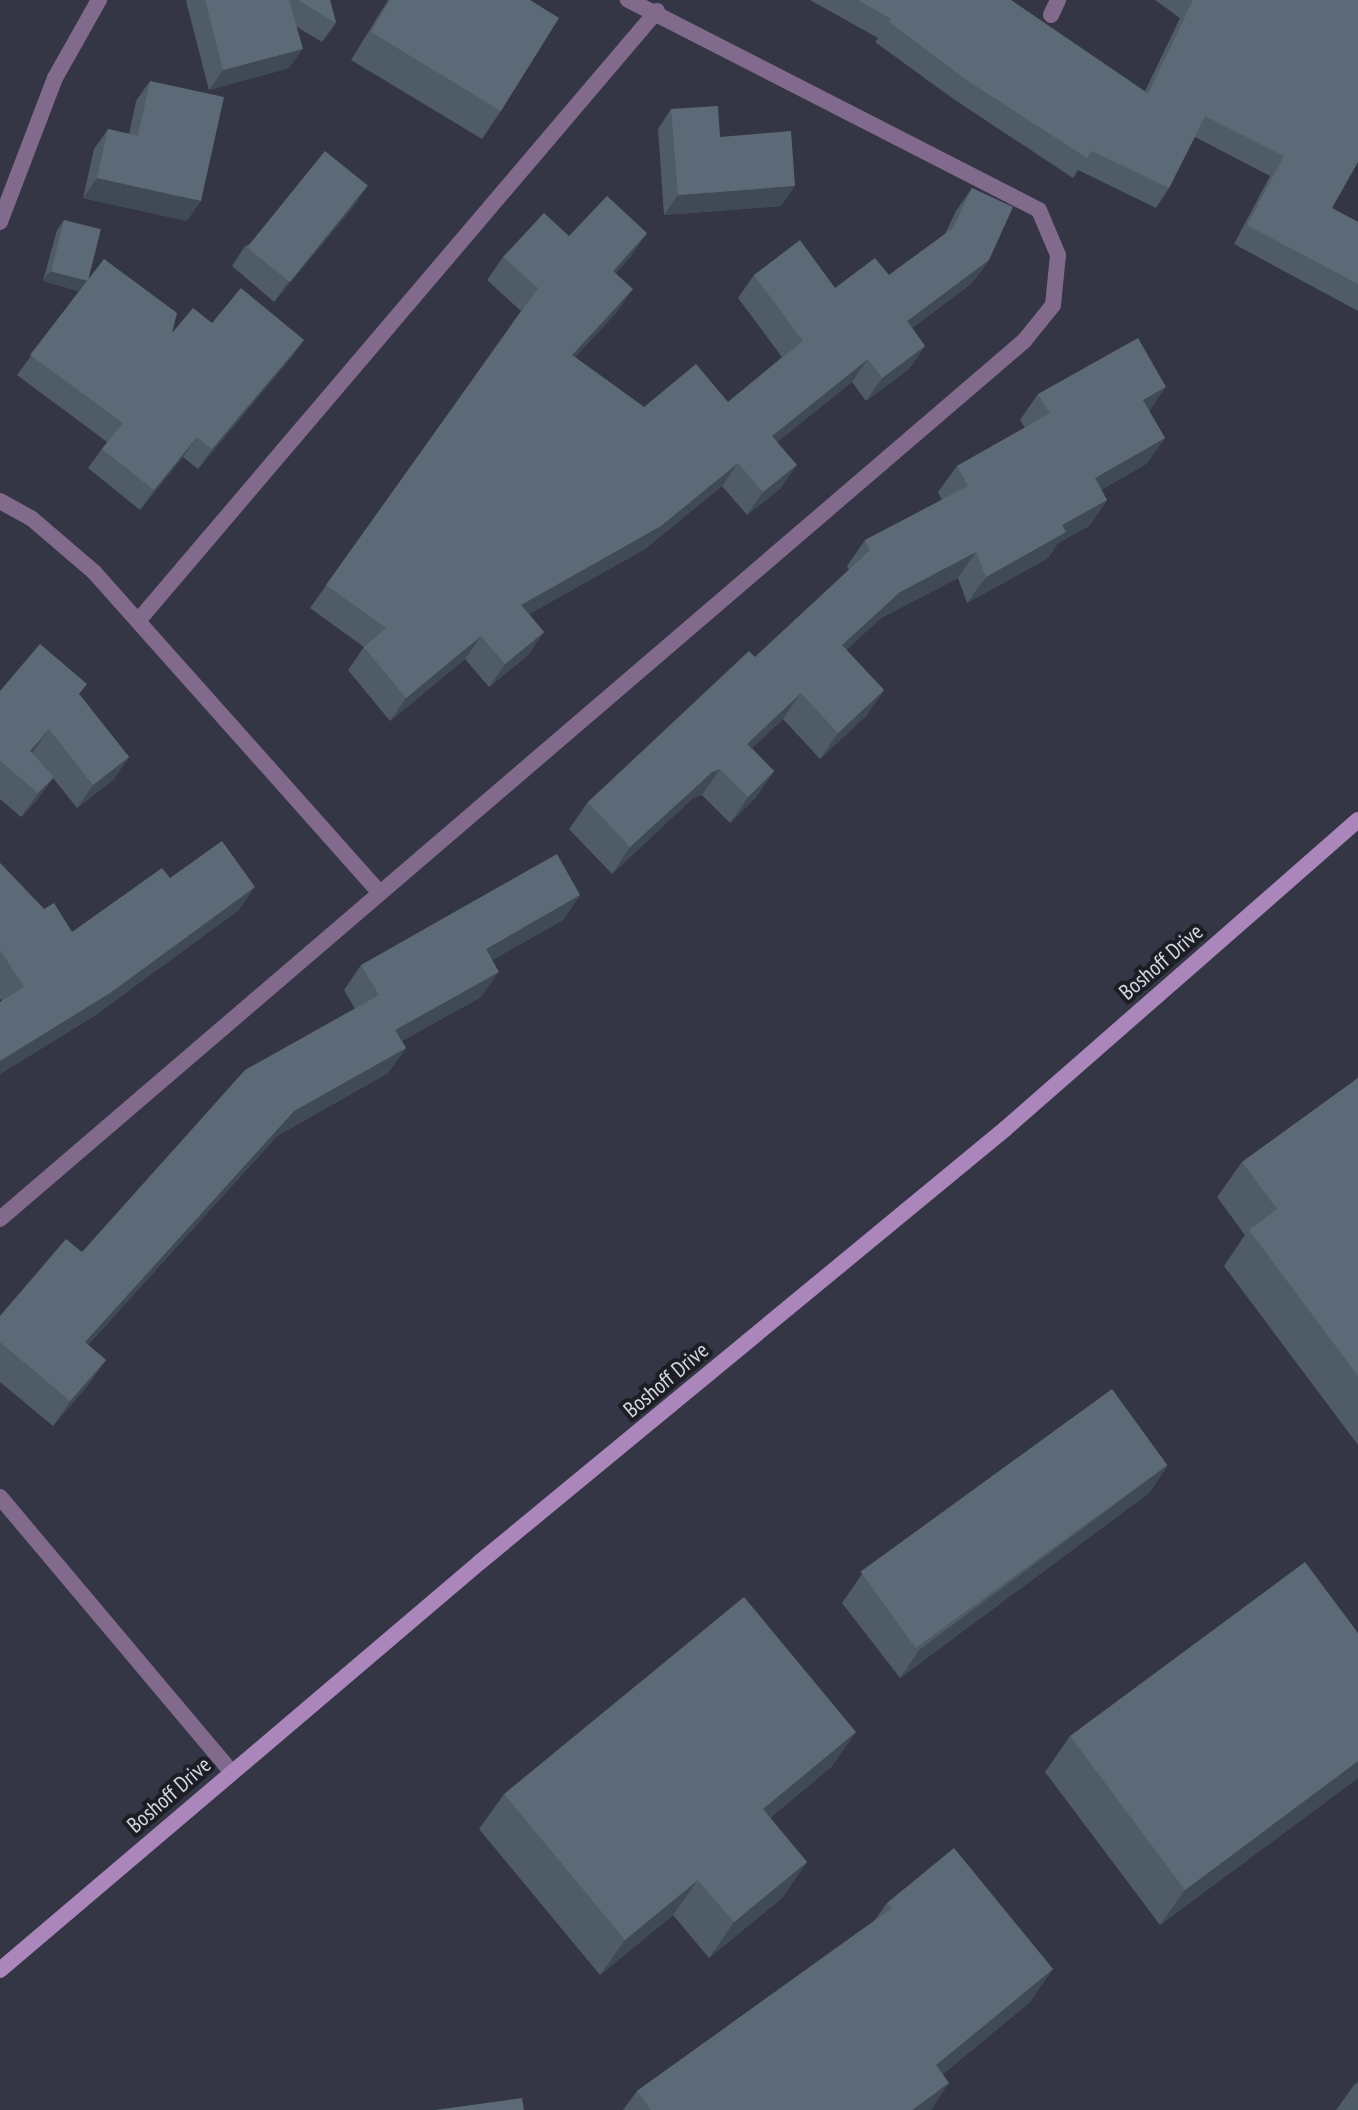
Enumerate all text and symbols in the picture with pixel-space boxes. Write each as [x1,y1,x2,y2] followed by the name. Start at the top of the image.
[1114,919,1208,1005] street label: Boshoff Drive
[618,1337,714,1423] street label: Boshoff Drive
[122,1752,216,1838] street label: Boshoff Drive

